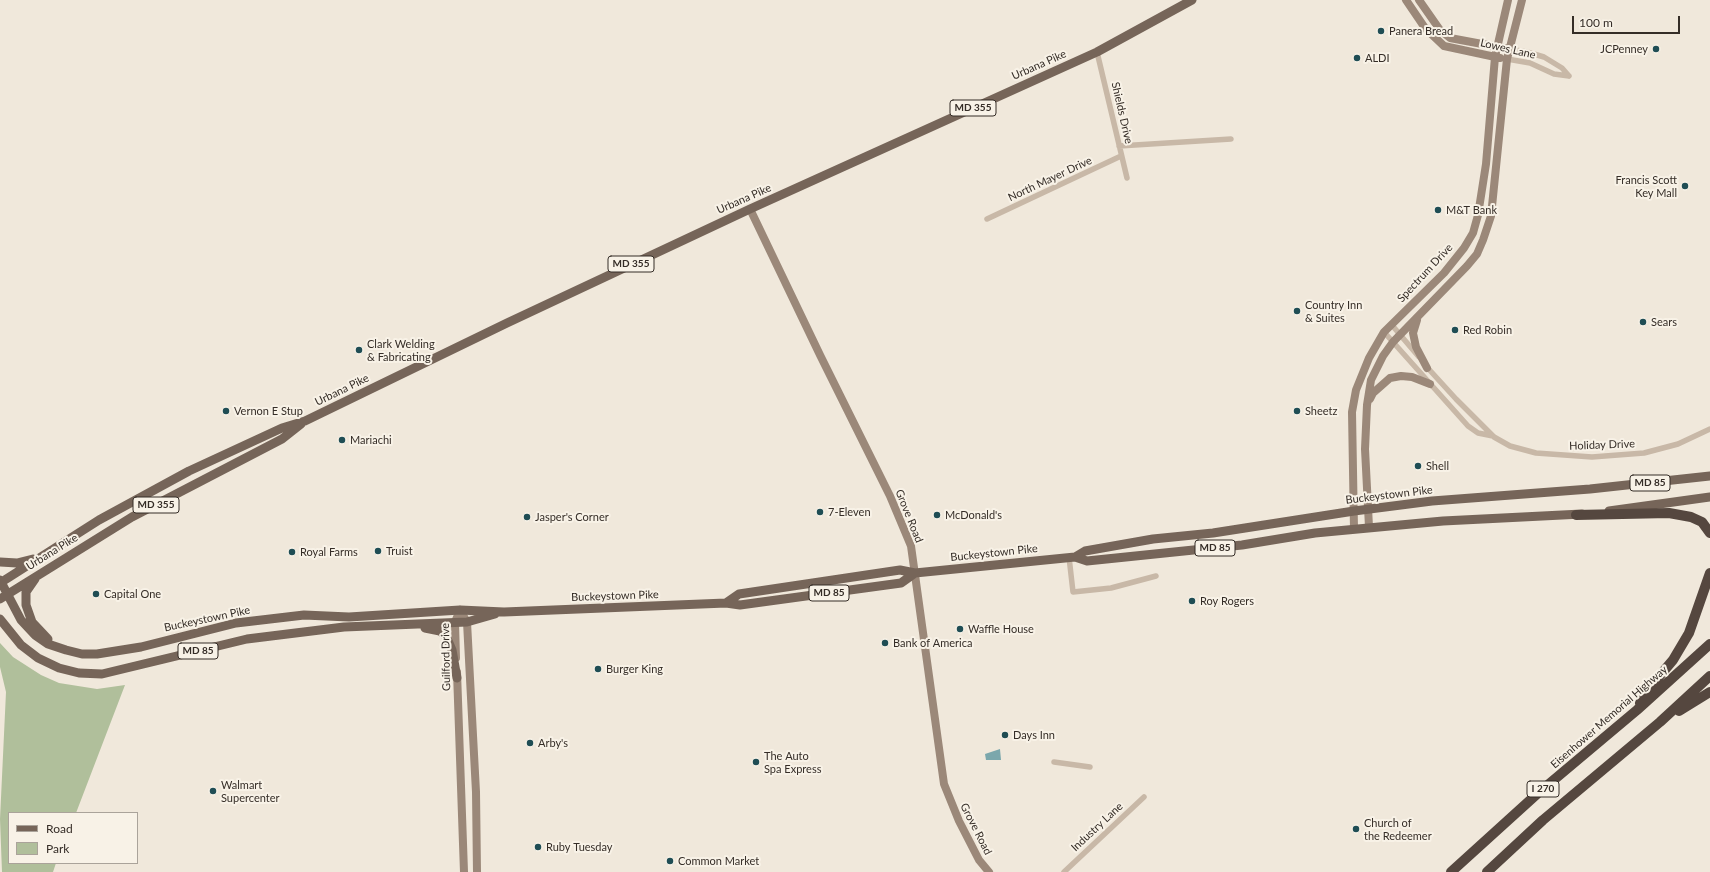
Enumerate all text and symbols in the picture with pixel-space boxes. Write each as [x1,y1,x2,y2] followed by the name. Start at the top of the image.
[1574,8,1682,34] scale bar
[1579,15,1613,30] text: 100 m
[1389,24,1453,38] place label: Panera Bread
[1376,26,1386,36] marker: Panera Bread
[1479,36,1537,62] street label: Lowes Lane
[1600,42,1648,56] place label: JCPenney
[1651,44,1661,54] marker: JCPenney
[1010,47,1068,83] street label: Urbana Pike
[1365,51,1390,65] place label: ALDI
[1352,53,1362,63] marker: ALDI
[1108,81,1136,145] street label: Shields Drive
[950,100,996,116] road number: MD 355
[1006,154,1094,204] street label: North Mayer Drive
[1616,173,1677,199] place label: Francis Scott Key Mall
[715,181,773,217] street label: Urbana Pike
[1680,181,1690,191] marker: Francis Scott Key Mall
[1446,203,1497,217] place label: M&T Bank
[1433,205,1443,215] marker: M&T Bank
[1395,241,1455,305] street label: Spectrum Drive
[608,256,654,272] road number: MD 355
[1305,298,1362,324] place label: Country Inn & Suites
[1292,306,1302,316] marker: Country Inn & Suites
[1651,315,1677,329] place label: Sears
[1638,317,1648,327] marker: Sears
[1463,323,1512,337] place label: Red Robin
[1450,325,1460,335] marker: Red Robin
[367,337,435,363] place label: Clark Welding & Fabricating
[354,345,364,355] marker: Clark Welding & Fabricating
[313,371,371,409] street label: Urbana Pike
[234,404,303,418] place label: Vernon E Stup
[1305,404,1338,418] place label: Sheetz
[221,406,231,416] marker: Vernon E Stup
[1292,406,1302,416] marker: Sheetz
[350,433,392,447] place label: Mariachi
[337,435,347,445] marker: Mariachi
[1569,437,1635,453] street label: Holiday Drive
[1426,459,1449,473] place label: Shell
[1413,461,1423,471] marker: Shell
[1630,475,1670,491] road number: MD 85
[1345,483,1433,507] street label: Buckeystown Pike
[892,487,926,545] street label: Grove Road
[133,497,179,513] road number: MD 355
[828,505,871,519] place label: 7-Eleven
[815,507,825,517] marker: 7-Eleven
[945,508,1002,522] place label: McDonald's
[535,510,609,524] place label: Jasper's Corner
[932,510,942,520] marker: McDonald's
[522,512,532,522] marker: Jasper's Corner
[24,531,80,573] street label: Urbana Pike
[1195,540,1235,556] road number: MD 85
[950,542,1038,564] street label: Buckeystown Pike
[386,544,413,558] place label: Truist
[300,545,358,559] place label: Royal Farms
[373,546,383,556] marker: Truist
[287,547,297,557] marker: Royal Farms
[809,585,849,601] road number: MD 85
[104,587,161,601] place label: Capital One
[571,588,659,604] street label: Buckeystown Pike
[91,589,101,599] marker: Capital One
[1200,594,1254,608] place label: Roy Rogers
[1187,596,1197,606] marker: Roy Rogers
[163,603,251,635] street label: Buckeystown Pike
[968,622,1034,636] place label: Waffle House
[439,623,453,691] street label: Guilford Drive
[955,624,965,634] marker: Waffle House
[893,636,972,650] place label: Bank of America
[880,638,890,648] marker: Bank of America
[178,643,218,659] road number: MD 85
[606,662,663,676] place label: Burger King
[1548,663,1670,771] street label: Eisenhower Memorial Highway
[593,664,603,674] marker: Burger King
[1013,728,1055,742] place label: Days Inn
[1000,730,1010,740] marker: Days Inn
[538,736,568,750] place label: Arby's
[525,738,535,748] marker: Arby's
[764,749,821,775] place label: The Auto Spa Express
[751,757,761,767] marker: The Auto Spa Express
[221,778,279,804] place label: Walmart Supercenter
[1527,781,1559,797] road number: I 270
[208,786,218,796] marker: Walmart Supercenter
[1068,800,1126,854] street label: Industry Lane
[957,801,995,857] street label: Grove Road
[8,812,138,864] legend
[1364,816,1432,842] place label: Church of the Redeemer
[46,821,73,836] text: Road
[1351,824,1361,834] marker: Church of the Redeemer
[546,840,613,854] place label: Ruby Tuesday
[46,841,69,856] text: Park
[533,842,543,852] marker: Ruby Tuesday
[678,854,759,868] place label: Common Market
[665,856,675,866] marker: Common Market

